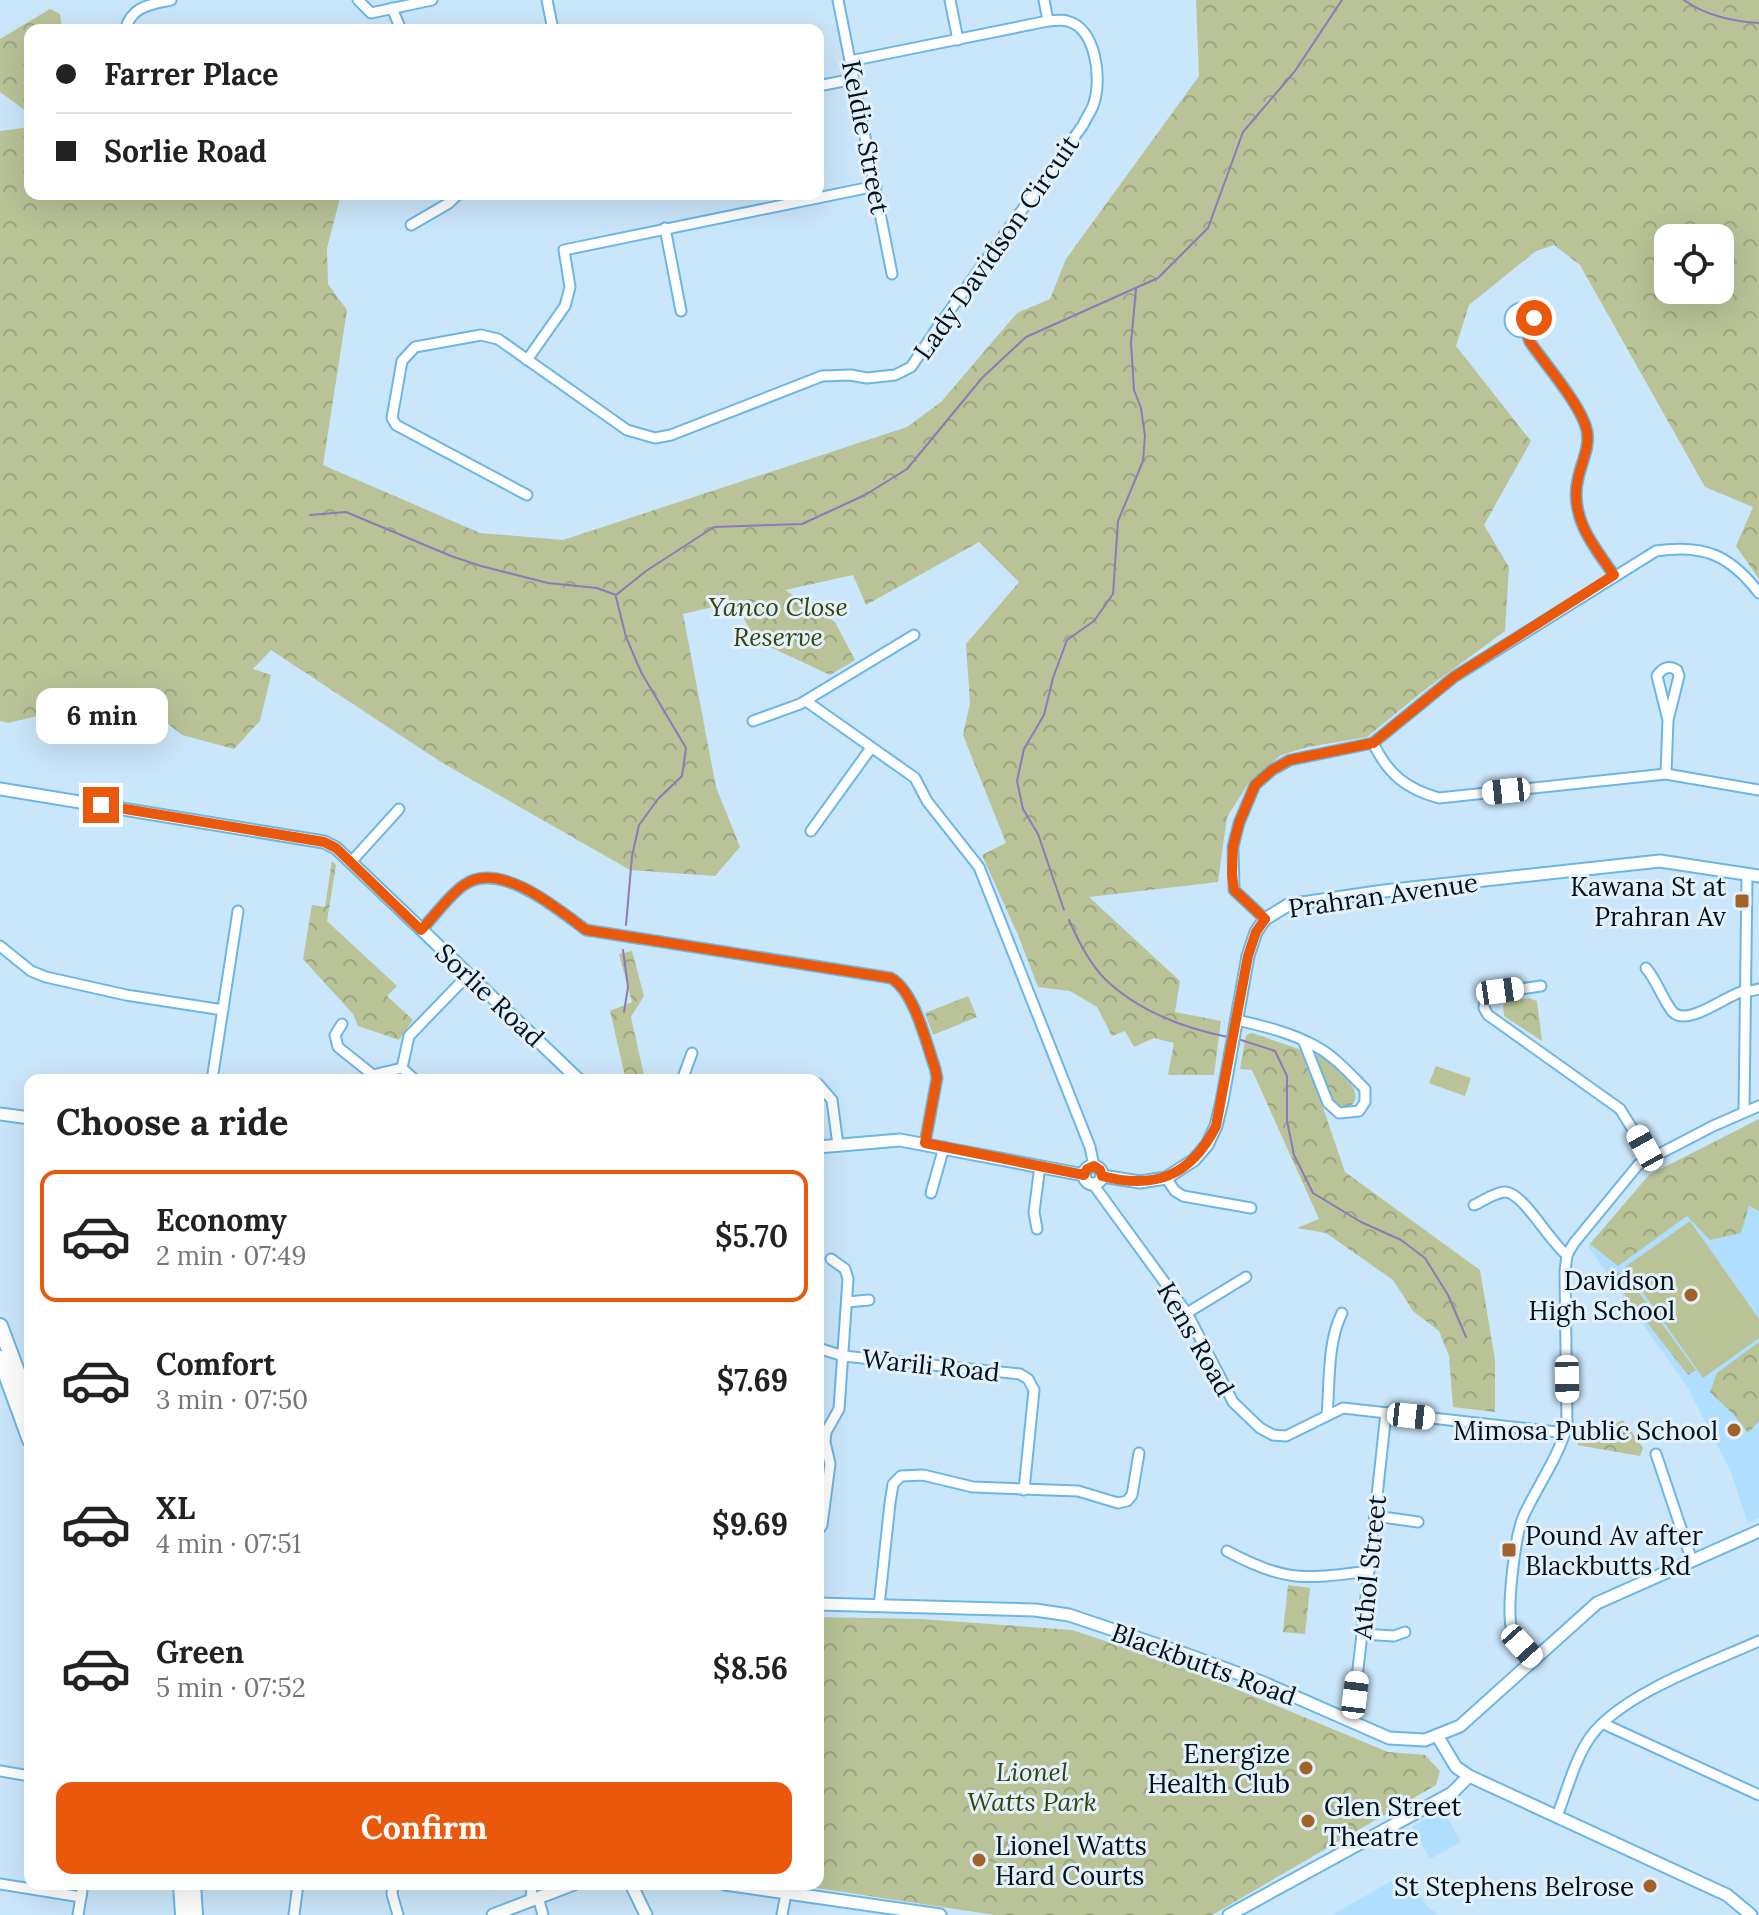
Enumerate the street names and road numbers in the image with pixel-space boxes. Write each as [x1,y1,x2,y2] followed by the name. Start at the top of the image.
[835,57,897,217] street label: Keldie Street
[906,128,1086,366] street label: Lady Davidson Circuit
[1286,865,1480,925] street label: Prahran Avenue
[429,936,551,1054] street label: Sorlie Road
[1150,1276,1242,1402] street label: Kens Road
[860,1341,1002,1389] street label: Warili Road
[1345,1493,1393,1642] street label: Athol Street
[1107,1615,1301,1713] street label: Blackbutts Road

